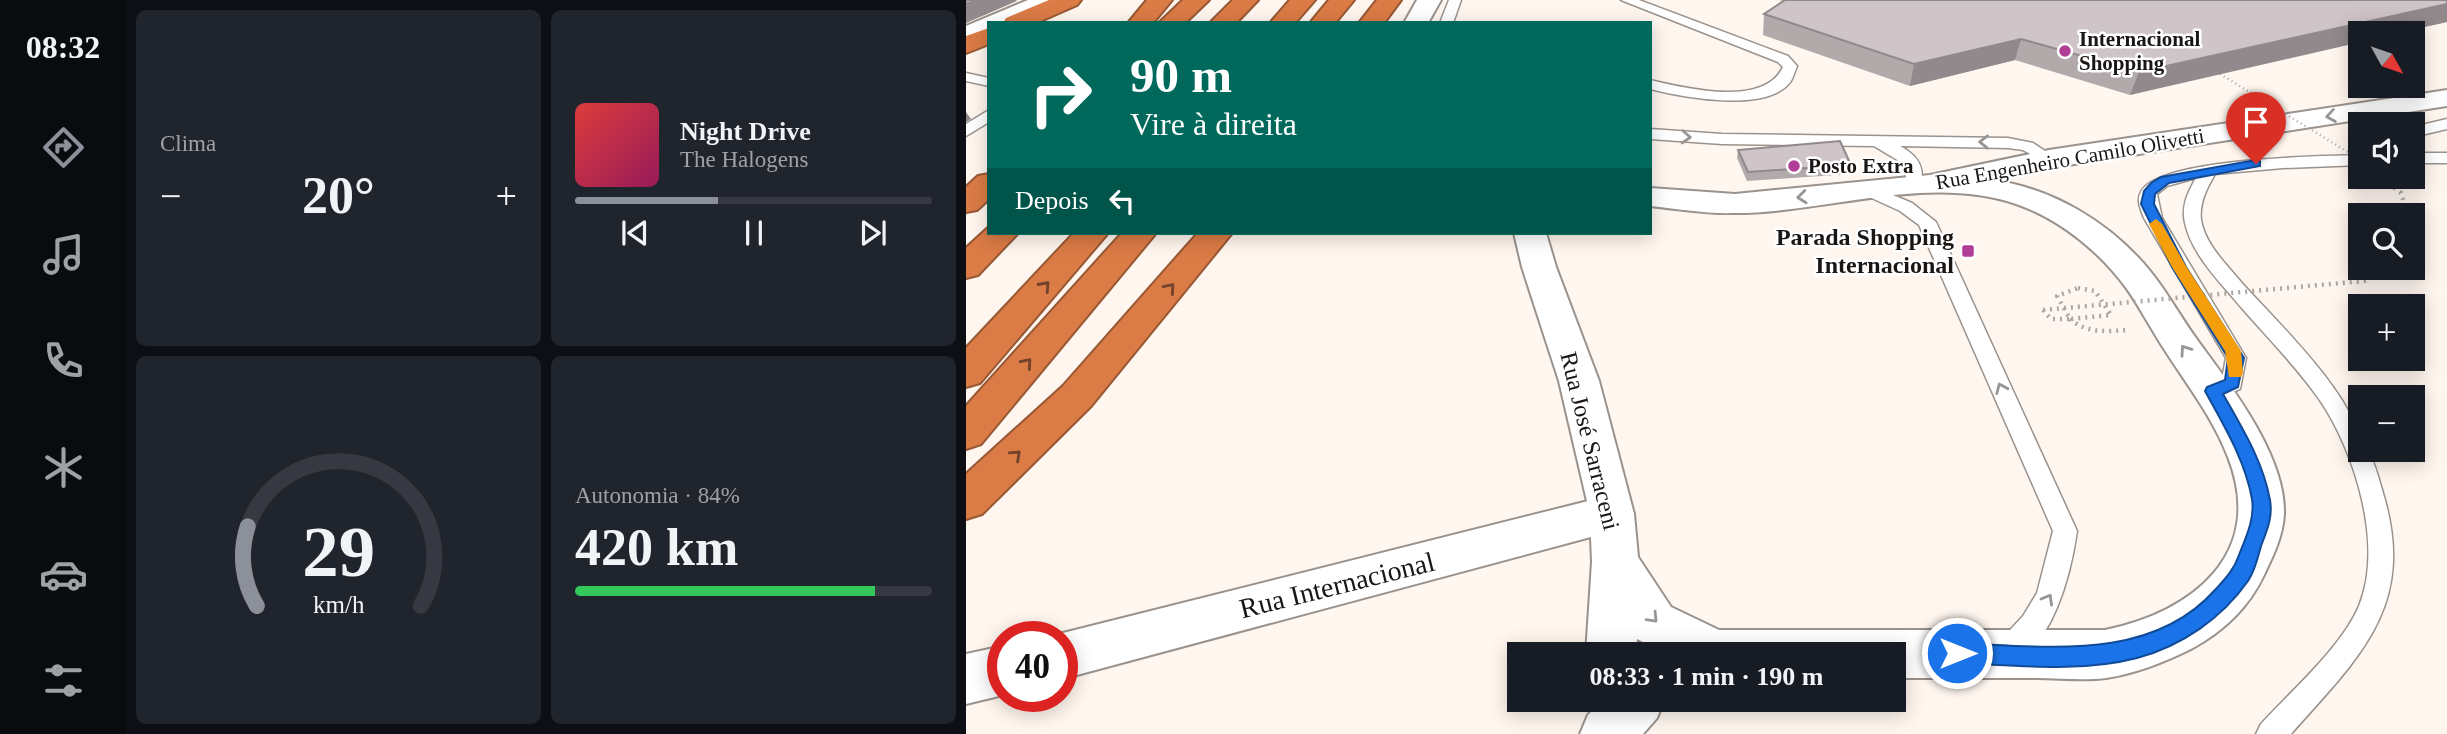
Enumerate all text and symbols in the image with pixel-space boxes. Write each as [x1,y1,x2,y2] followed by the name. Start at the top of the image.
[2348,21,2426,98] north arrow
[2348,21,2425,462] map controls
[2079,27,2201,75] place label: Internacional Shopping
[26,29,100,65] text: 08:32
[2057,43,2073,59] marker: Internacional Shopping
[1130,48,1232,103] text: 90 m
[1015,49,1106,140] icon: right
[2226,92,2286,164] pin
[2237,103,2275,141] icon: arrive
[1130,106,1297,142] text: Vire à direita
[2325,108,2337,123] one-way arrow
[2348,112,2425,189] button: sound
[680,117,811,146] text: Night Drive
[39,123,88,172] icon: directions
[1934,124,2206,194] street label: Rua Engenheiro Camilo Olivetti
[1681,129,1692,144] one-way arrow
[160,131,216,156] text: Clima
[1979,135,1990,150] one-way arrow
[680,147,808,172] text: The Halogens
[1808,154,1914,178] place label: Posto Extra
[1786,158,1802,174] marker: Posto Extra
[302,167,375,224] text: 20°
[160,175,181,217] text: −
[496,175,517,217] text: +
[1103,182,1141,220] icon: left
[1015,186,1089,215] text: Depois
[1796,189,1807,204] one-way arrow
[2348,203,2425,280] button: search
[616,214,654,252] icon: previous
[735,214,773,252] icon: pause
[854,214,892,252] icon: next
[1776,224,1954,278] place label: Parada Shopping Internacional
[39,230,88,279] icon: music
[1960,243,1976,259] marker: Parada Shopping Internacional
[1036,281,1049,294] one-way arrow
[1162,283,1174,296] one-way arrow
[2348,294,2425,371] button: +
[39,336,88,385] icon: phone
[2181,345,2193,358] one-way arrow
[1555,349,1625,533] street label: Rua José Sarraceni
[1019,358,1031,371] one-way arrow
[1995,383,2009,395] one-way arrow
[2348,385,2425,462] button: −
[39,443,88,492] icon: climate
[1008,450,1021,463] one-way arrow
[575,483,740,508] text: Autonomia · 84%
[302,511,375,592] text: 29
[575,519,738,576] text: 420 km
[1236,546,1438,624] street label: Rua Internacional
[39,550,88,599] icon: car
[313,591,365,618] text: km/h
[2039,594,2052,607] one-way arrow
[1645,610,1657,623] one-way arrow
[1920,616,1994,690] position arrow
[987,621,1078,712] speed limit sign: 40
[39,656,88,705] icon: filters
[1590,662,1824,691] text: 08:33 · 1 min · 190 m

